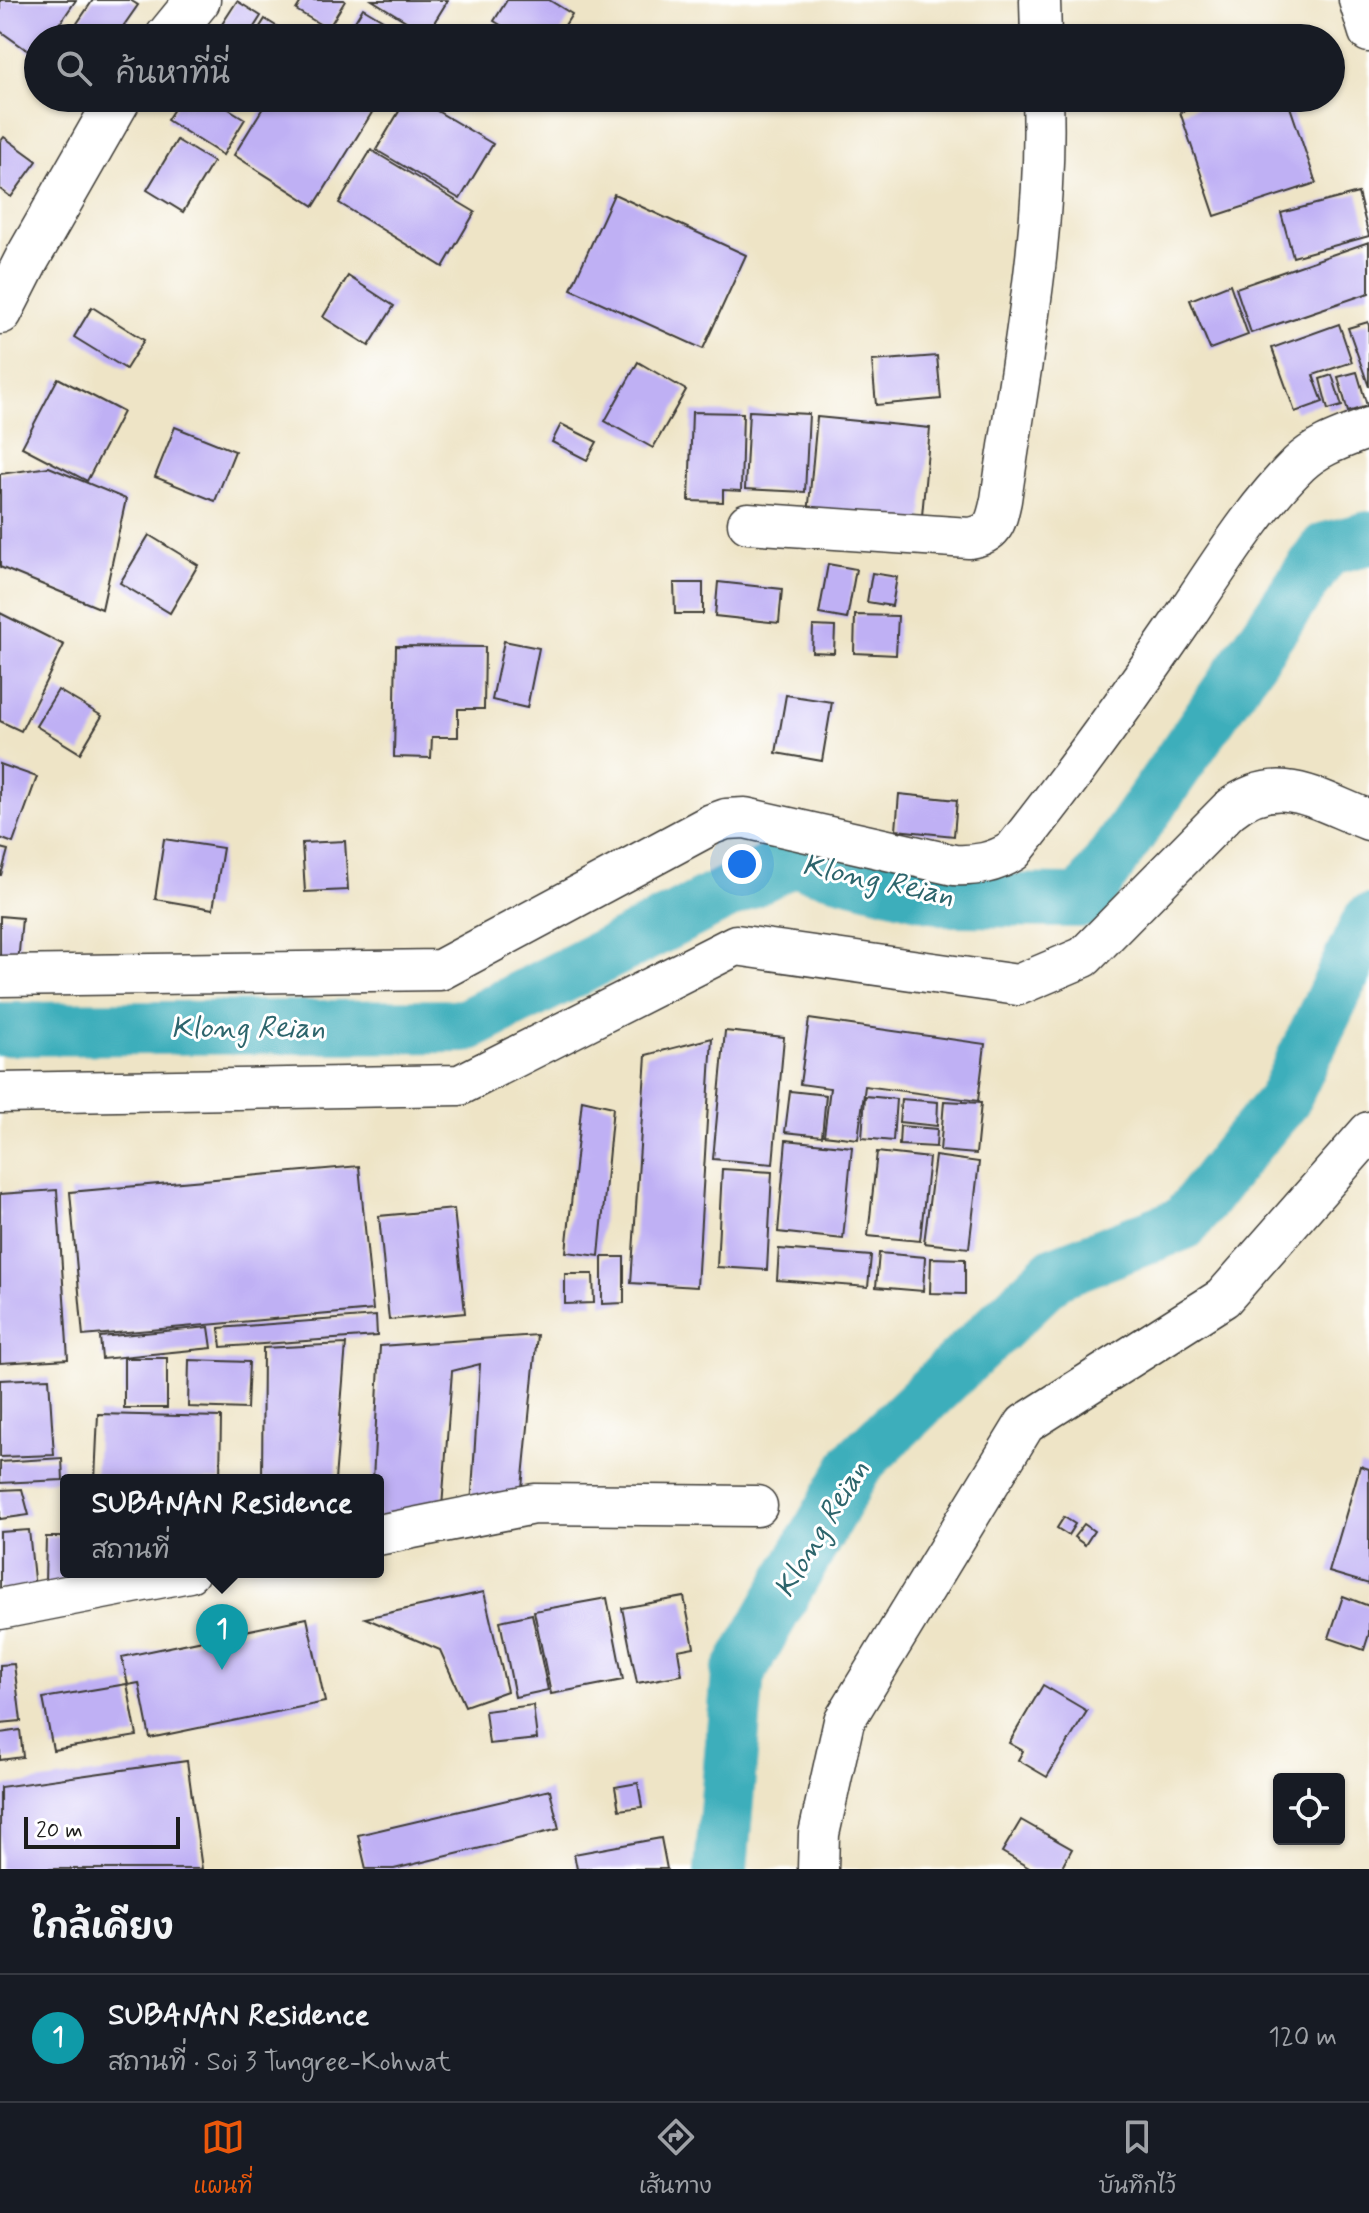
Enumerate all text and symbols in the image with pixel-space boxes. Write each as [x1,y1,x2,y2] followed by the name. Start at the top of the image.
[24,24,1345,112] search box
[52,46,96,90] icon: search
[116,55,230,94] text: ค้นหาที่นี่
[722,844,762,884] your location
[798,846,957,917] water label: Klong Reian
[171,1009,325,1049] water label: Klong Reian
[766,1453,879,1606] water label: Klong Reian
[60,1474,384,1578] popup
[91,1484,353,1523] text: SUBANAN Residence
[91,1534,170,1568] text: สถานที่
[196,1604,248,1670] pin: 1
[1273,1773,1345,1845] map controls
[1273,1773,1345,1845] button: locate
[24,1813,180,1849] scale bar
[36,1817,83,1845] text: 20 m
[32,1906,174,1951] text: ใกล้เคียง
[108,1996,369,2035] text: SUBANAN Residence
[52,2021,64,2055] text: 1
[1268,2021,1337,2055] text: 120 m
[108,2046,451,2080] text: สถานที่ · Soi 3 Tungree-Kohwat
[193,2115,253,2201] tab: แผนที่
[639,2115,712,2201] tab: เส้นทาง
[1098,2115,1176,2201] tab: บันทึกไว้

